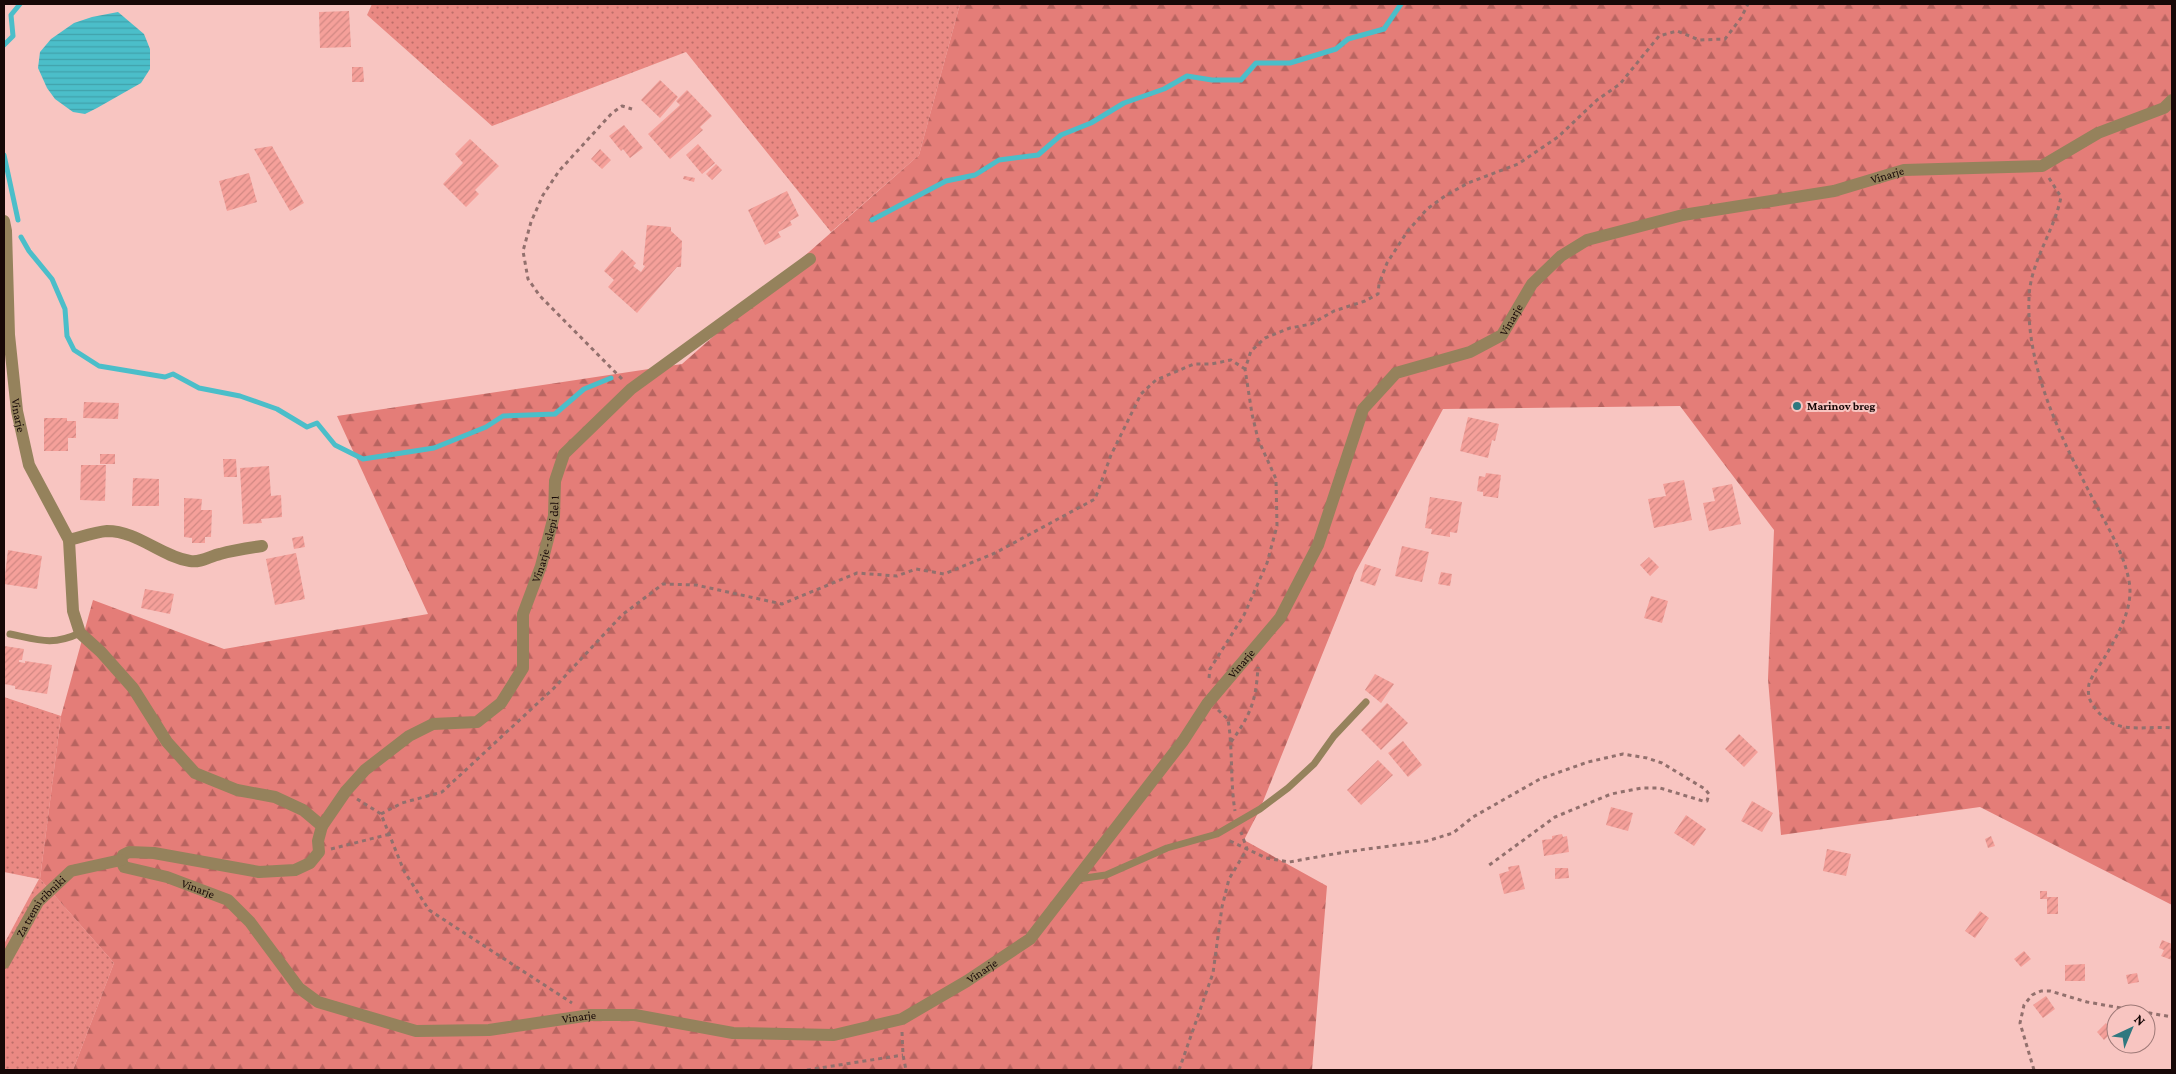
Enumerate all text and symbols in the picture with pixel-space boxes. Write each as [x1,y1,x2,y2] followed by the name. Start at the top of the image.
[1869,163,1906,187] street label: Vinarje
[1496,301,1526,338] street label: Vinarje
[9,398,28,434] street label: Vinarje
[1807,399,1875,413] place label: Marinov breg
[1791,400,1803,412] marker: Marinov breg
[528,495,562,584] street label: Vinarje - slepi del 1
[1225,646,1258,681] street label: Vinarje
[13,873,69,940] street label: Za tremi ribniki
[180,876,217,901] street label: Vinarje
[964,956,1000,986] street label: Vinarje
[2106,1004,2156,1054] north arrow
[561,1008,596,1026] street label: Vinarje
[2131,1011,2149,1029] text: N

